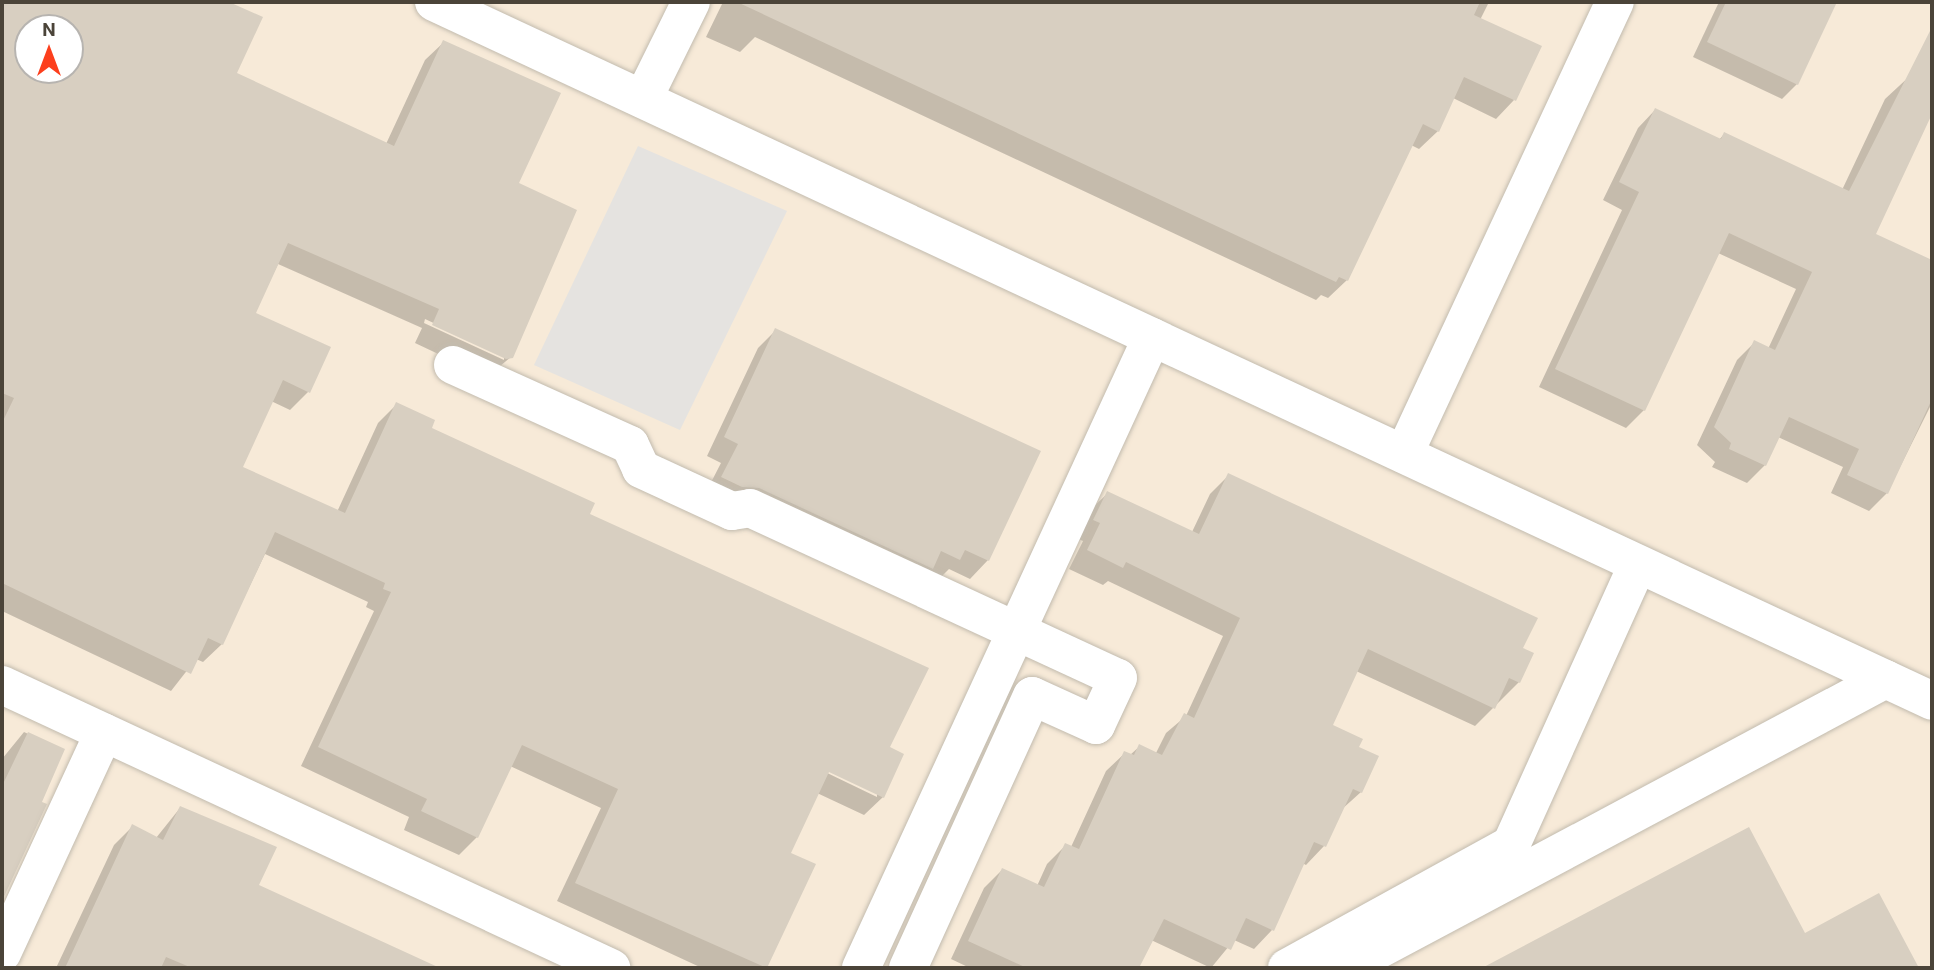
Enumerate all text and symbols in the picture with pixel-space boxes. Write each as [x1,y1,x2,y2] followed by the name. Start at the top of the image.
[14,14,84,84] north arrow
[42,18,56,41] text: N

